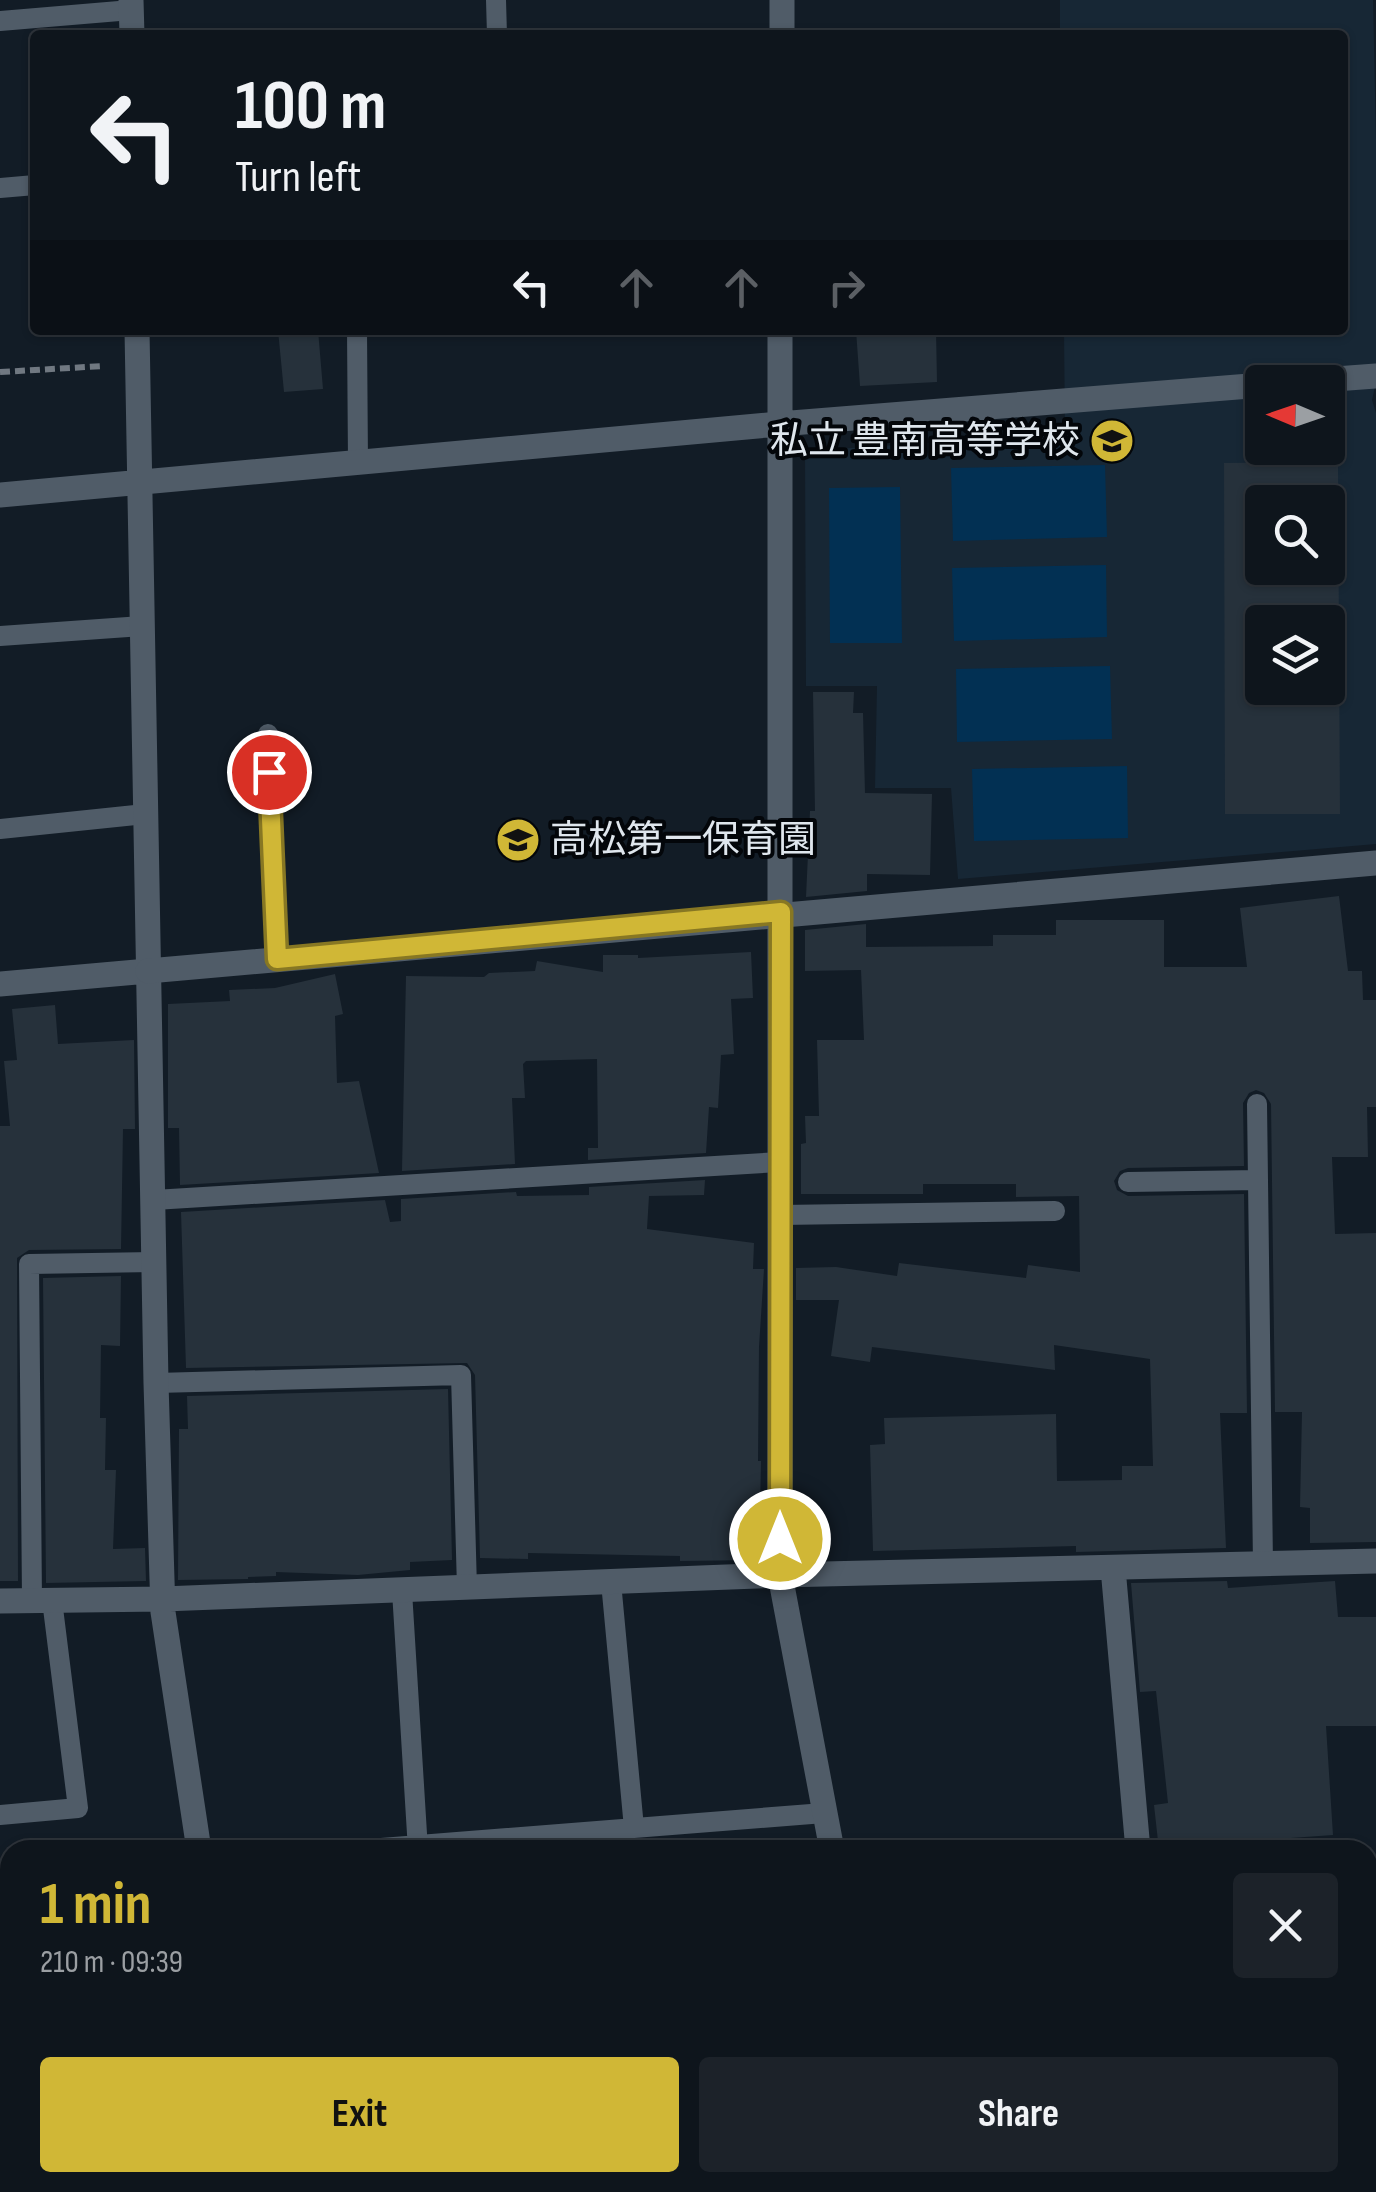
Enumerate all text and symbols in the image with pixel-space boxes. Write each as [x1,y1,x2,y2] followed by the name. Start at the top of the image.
[235,65,386,149] text: 100 m
[70,70,200,200] icon: left
[235,150,361,205] text: Turn left
[504,260,559,315] icon: left
[609,260,664,315] icon: ahead
[714,260,769,315] icon: ahead
[819,260,874,315] icon: right
[1245,365,1345,465] north arrow
[1245,365,1345,705] map controls
[1089,418,1135,464] school or university icon: 私立 豊南高等学校
[770,419,1080,464] place label: 私立 豊南高等学校
[1245,485,1345,585] button: search
[1245,605,1345,705] button: layers
[227,730,312,815] pin
[242,745,297,800] icon: arrive
[495,817,541,863] school or university icon: 高松第一保育園
[550,818,816,863] place label: 高松第一保育園
[728,1487,832,1591] position arrow
[40,1869,152,1941] text: 1 min
[1233,1873,1338,1978] button: close
[40,1943,183,1982] text: 210 m · 09:39
[40,2057,679,2172] button: Exit
[699,2057,1338,2172] button: Share

